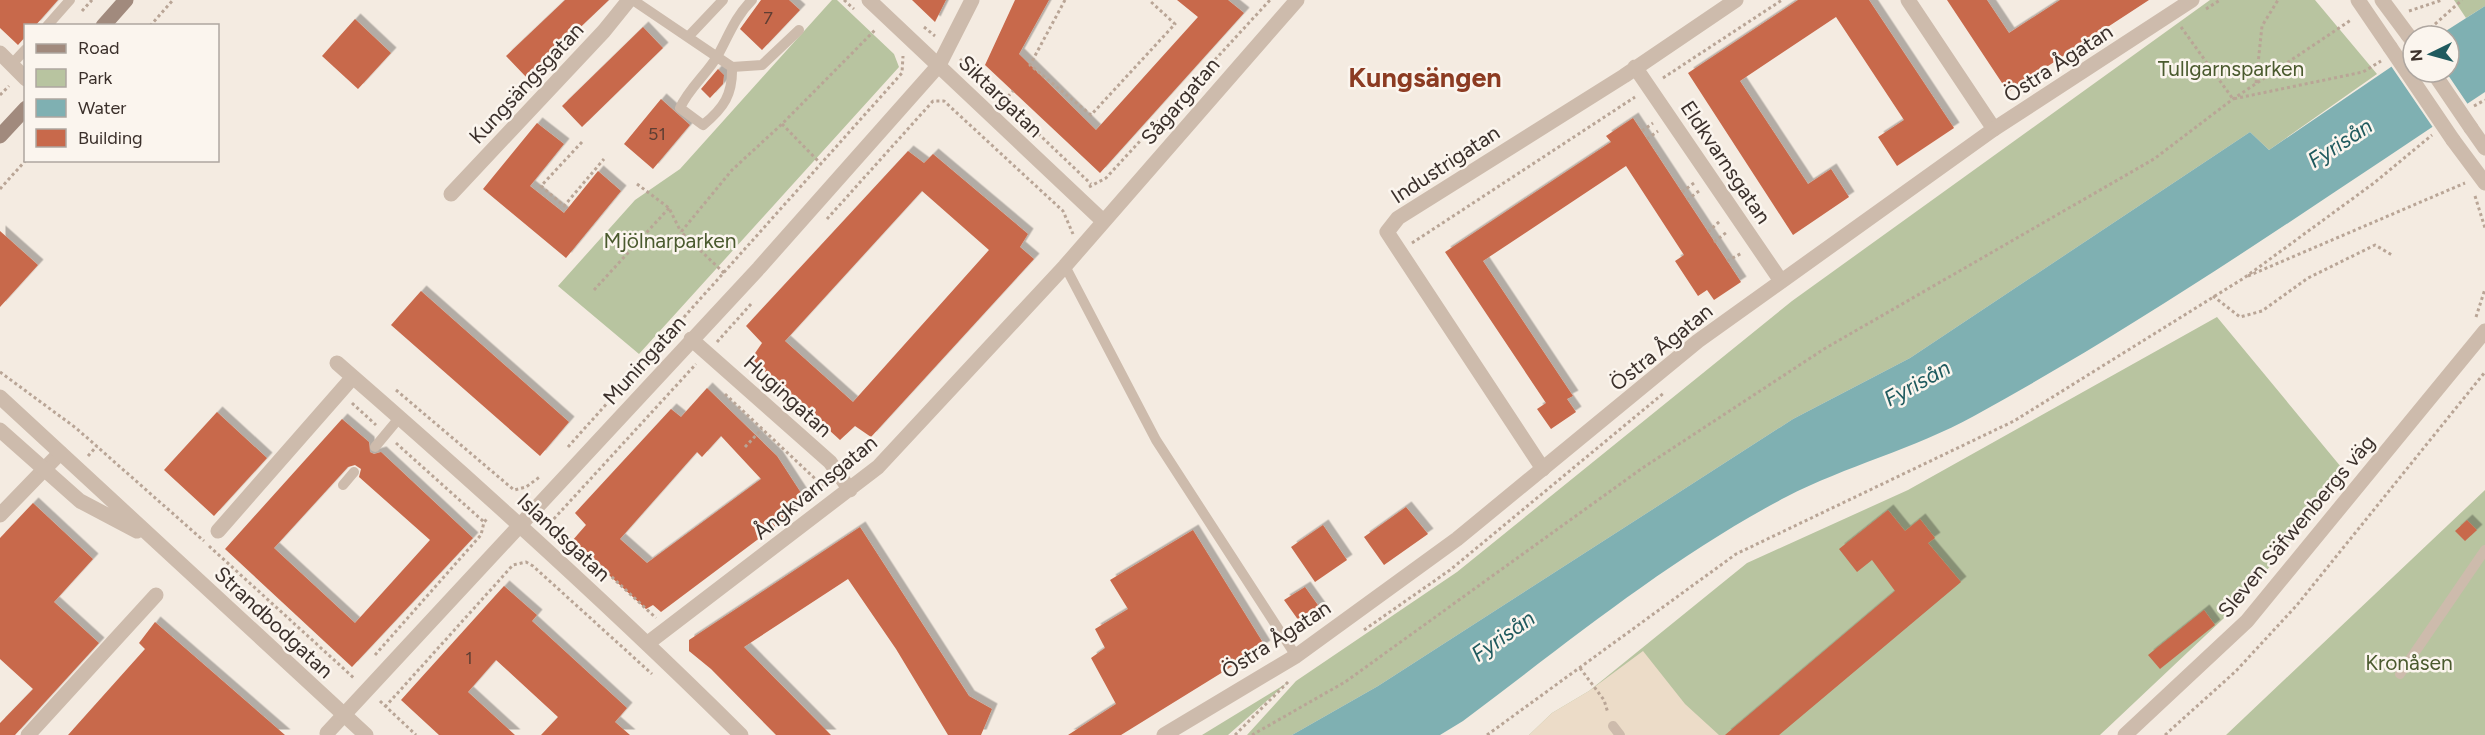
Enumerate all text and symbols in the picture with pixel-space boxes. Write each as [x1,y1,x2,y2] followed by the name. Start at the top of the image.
[763,7,773,29] house number: 7
[464,17,588,149] street label: Kungsängsgatan
[1999,19,2117,107] street label: Östra Ågatan
[24,24,219,162] legend
[2401,24,2461,84] north arrow
[78,37,119,59] text: Road
[2407,48,2427,62] text: N
[954,50,1048,142] street label: Siktargatan
[1135,52,1225,150] street label: Sågargatan
[2158,56,2304,81] park label: Tullgarnsparken
[1348,61,1502,94] district label: Kungsängen
[78,67,113,89] text: Park
[1676,96,1776,228] street label: Eldkvarnsgatan
[78,97,126,119] text: Water
[2303,112,2377,174] water label: Fyrisån
[1386,120,1504,208] street label: Industrigatan
[648,123,666,145] house number: 51
[78,127,143,149] text: Building
[603,228,737,253] park label: Mjölnarparken
[1605,298,1717,396] street label: Östra Ågatan
[598,310,690,410] street label: Muningatan
[739,350,837,442] street label: Hugingatan
[1879,354,1955,412] water label: Fyrisån
[748,430,882,544] street label: Ångkvarnsgatan
[2212,430,2380,622] street label: Sleven Säfwenbergs väg
[512,488,616,586] street label: Islandsgatan
[210,561,338,683] street label: Strandbodgatan
[1217,595,1335,683] street label: Östra Ågatan
[1466,604,1540,668] water label: Fyrisån
[465,647,473,669] house number: 1
[2365,650,2453,675] park label: Kronåsen

